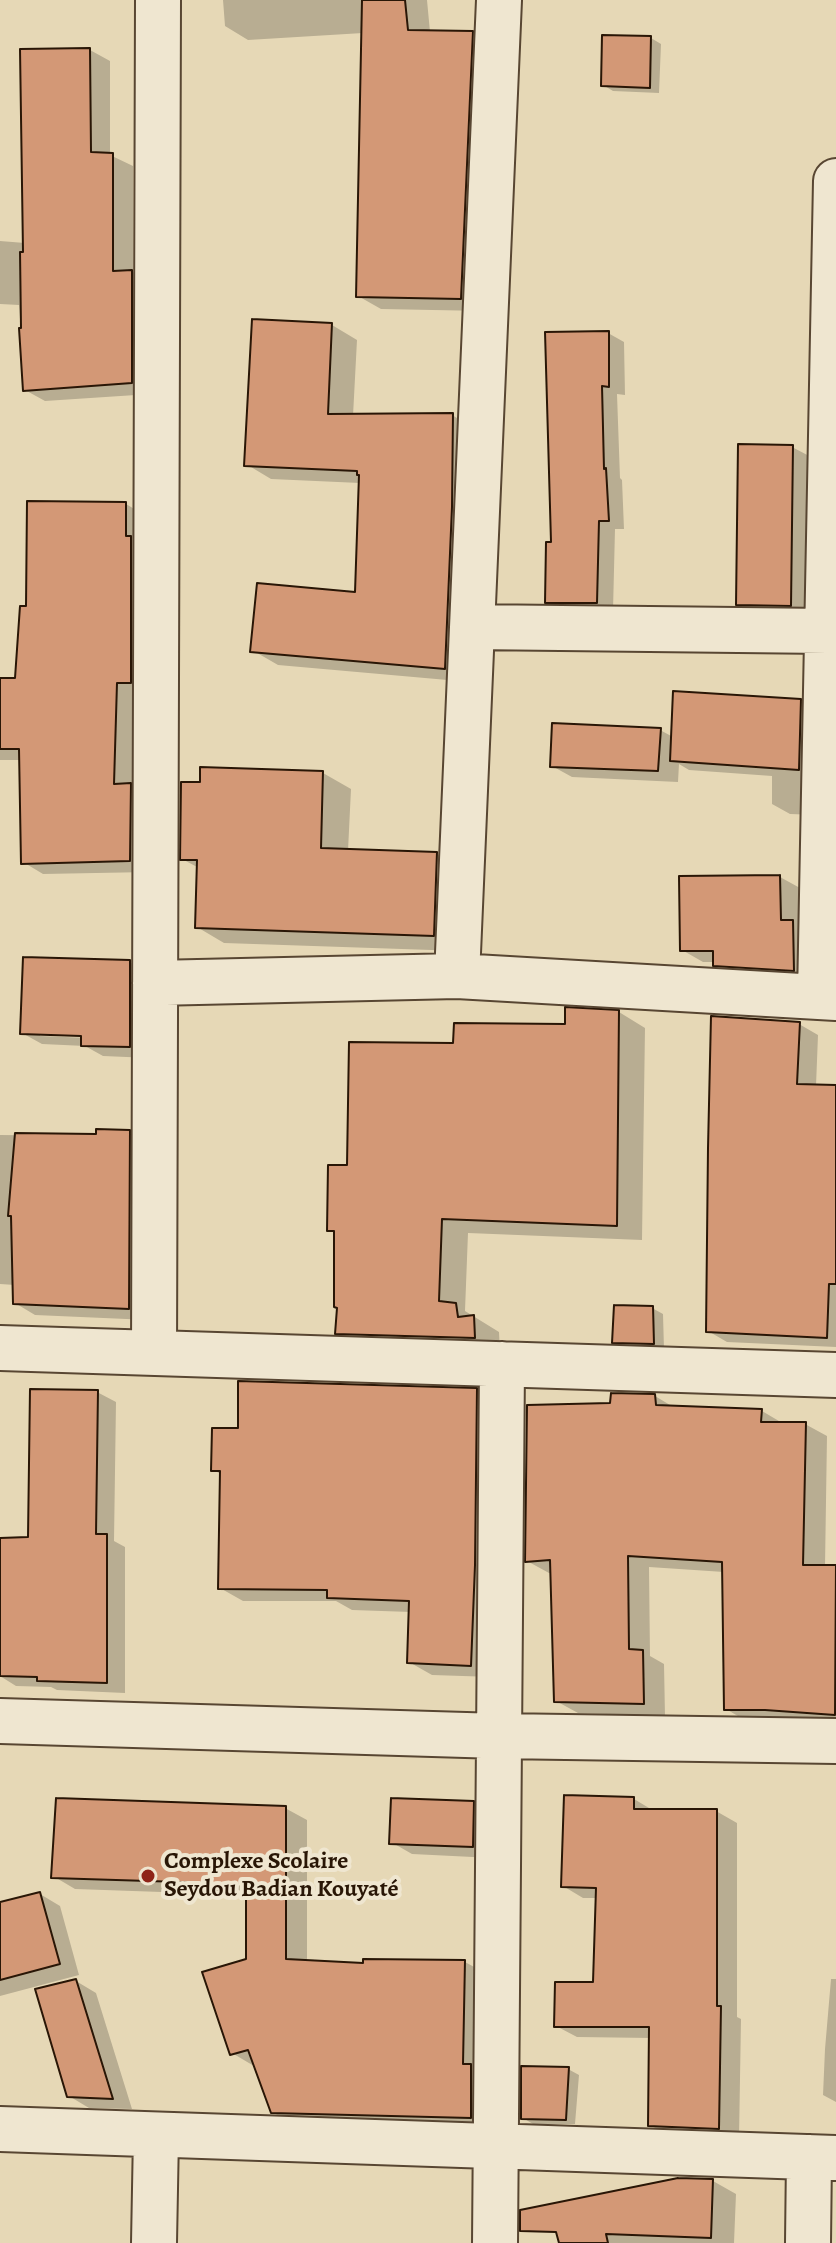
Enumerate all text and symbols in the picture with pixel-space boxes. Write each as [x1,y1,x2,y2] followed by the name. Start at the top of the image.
[164,1848,399,1904] place label: Complexe Scolaire Seydou Badian Kouyaté
[139,1867,157,1885] marker: Complexe Scolaire Seydou Badian Kouyaté

